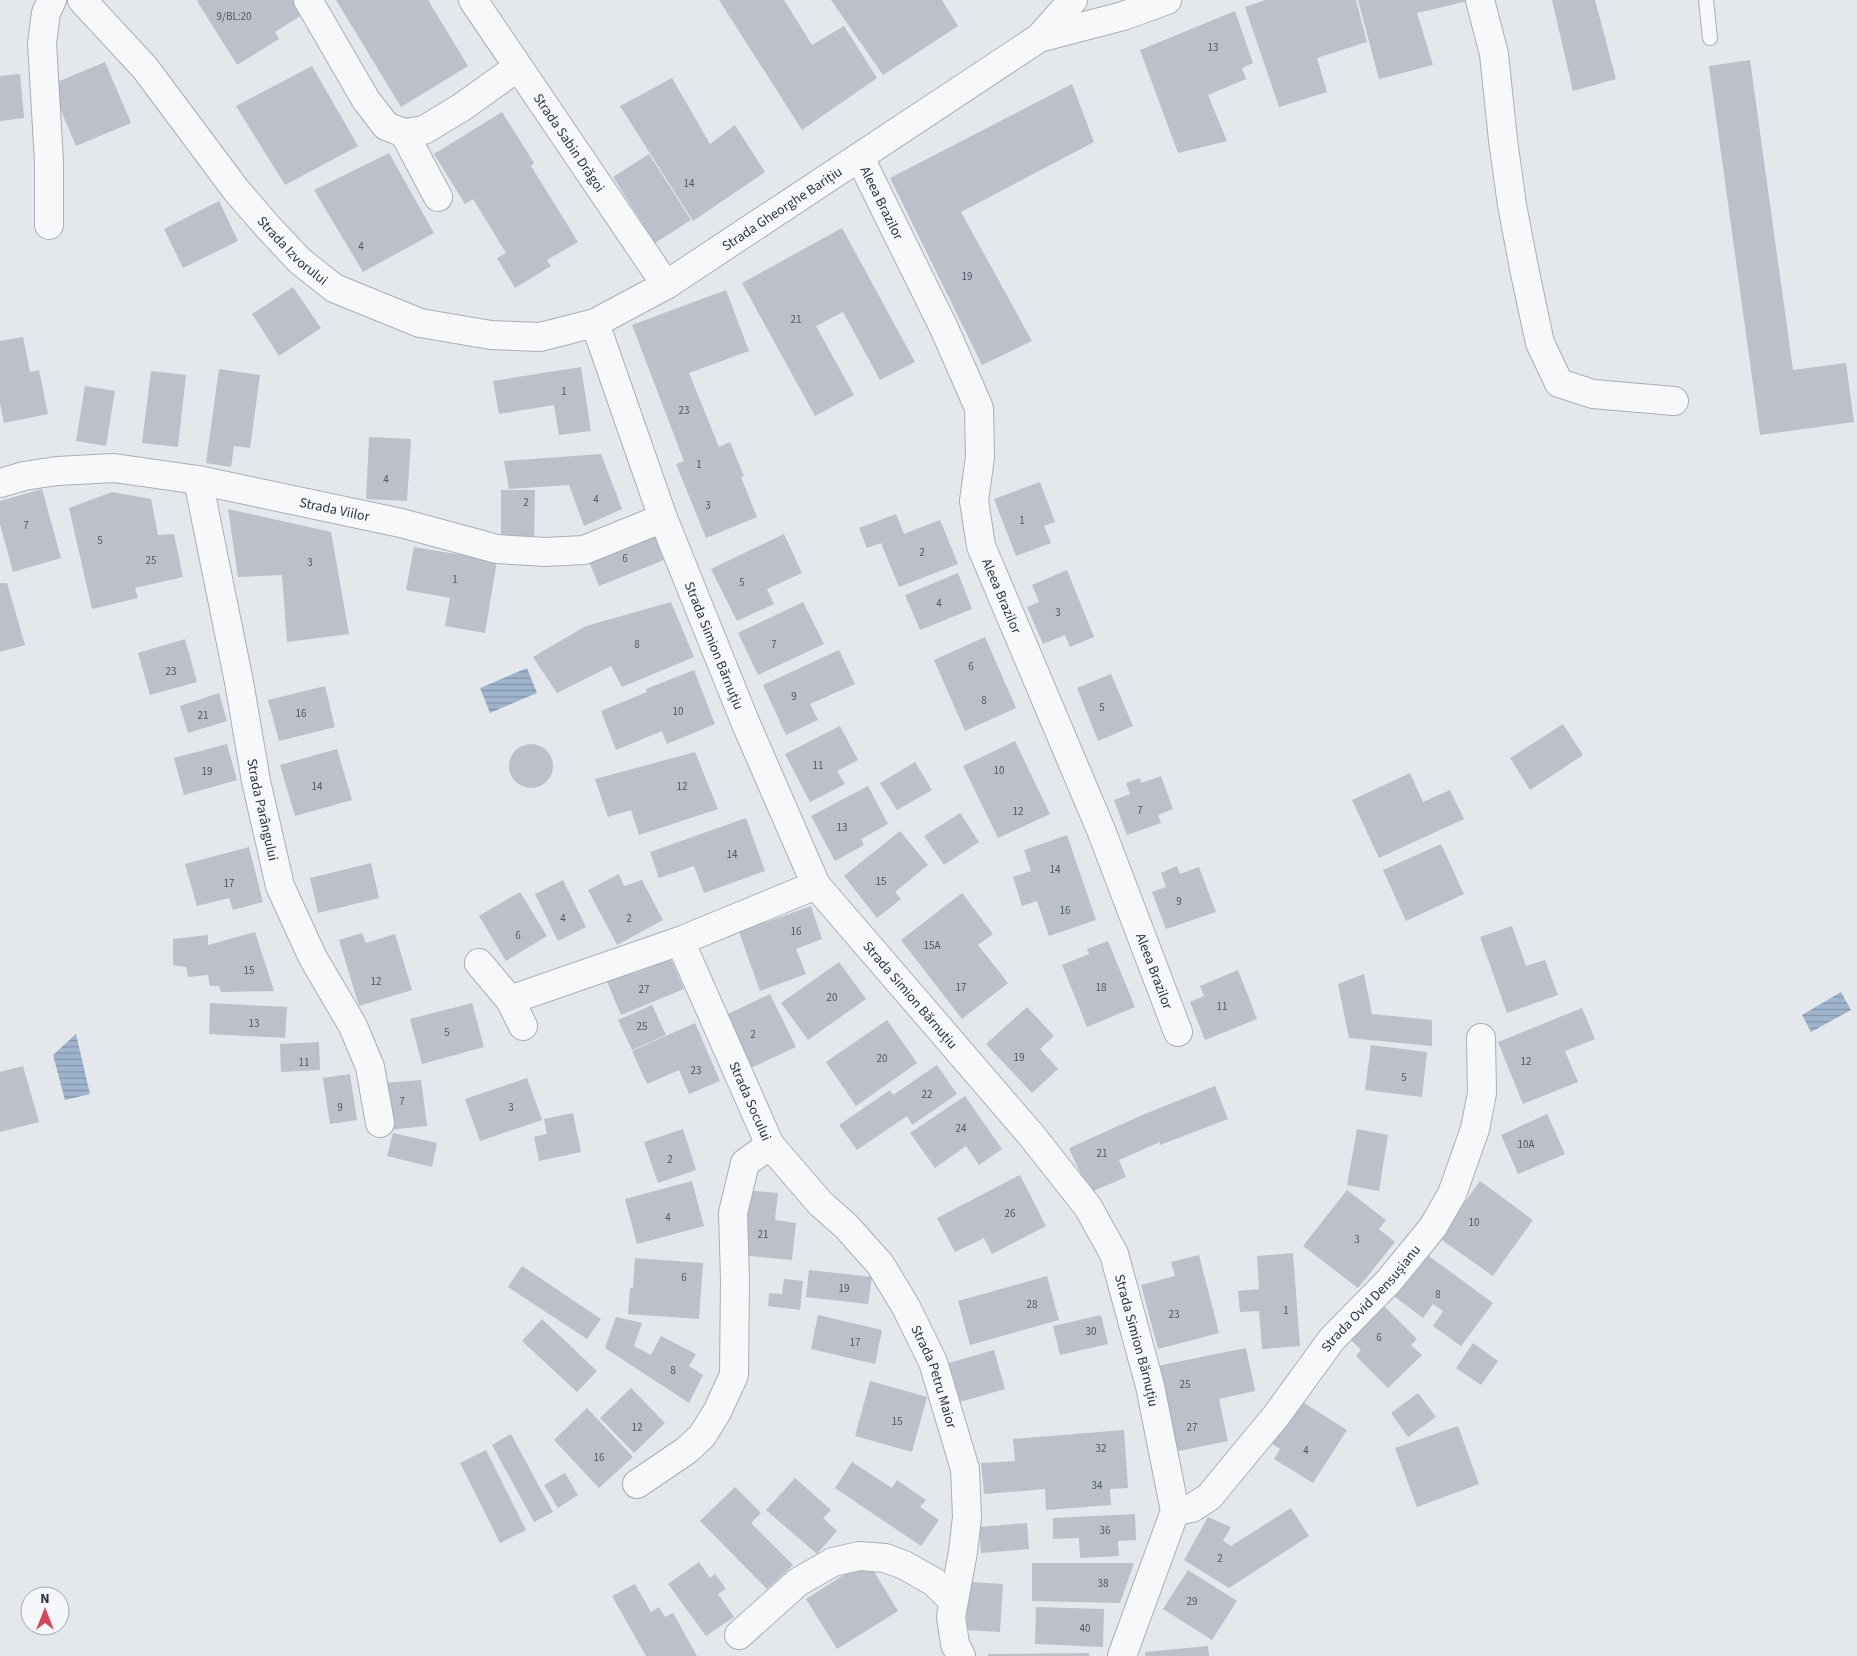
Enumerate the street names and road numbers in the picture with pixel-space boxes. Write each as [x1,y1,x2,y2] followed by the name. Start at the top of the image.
[528,90,609,196] street label: Strada Sabin Drăgoi
[718,162,846,256] street label: Strada Gheorghe Barițiu
[855,163,908,244] street label: Aleea Brazilor
[252,212,332,290] street label: Strada Izvorului
[298,493,372,527] street label: Strada Viilor
[976,555,1026,637] street label: Aleea Brazilor
[679,579,748,713] street label: Strada Simion Bărnuțiu
[241,757,283,863] street label: Strada Parângului
[1130,930,1177,1012] street label: Aleea Brazilor
[858,937,962,1054] street label: Strada Simion Bărnuțiu
[723,1059,776,1144] street label: Strada Socului
[1317,1241,1426,1356] street label: Strada Ovid Densușianu
[1109,1272,1163,1409] street label: Strada Simion Bărnuțiu
[905,1322,961,1431] street label: Strada Petru Maior

